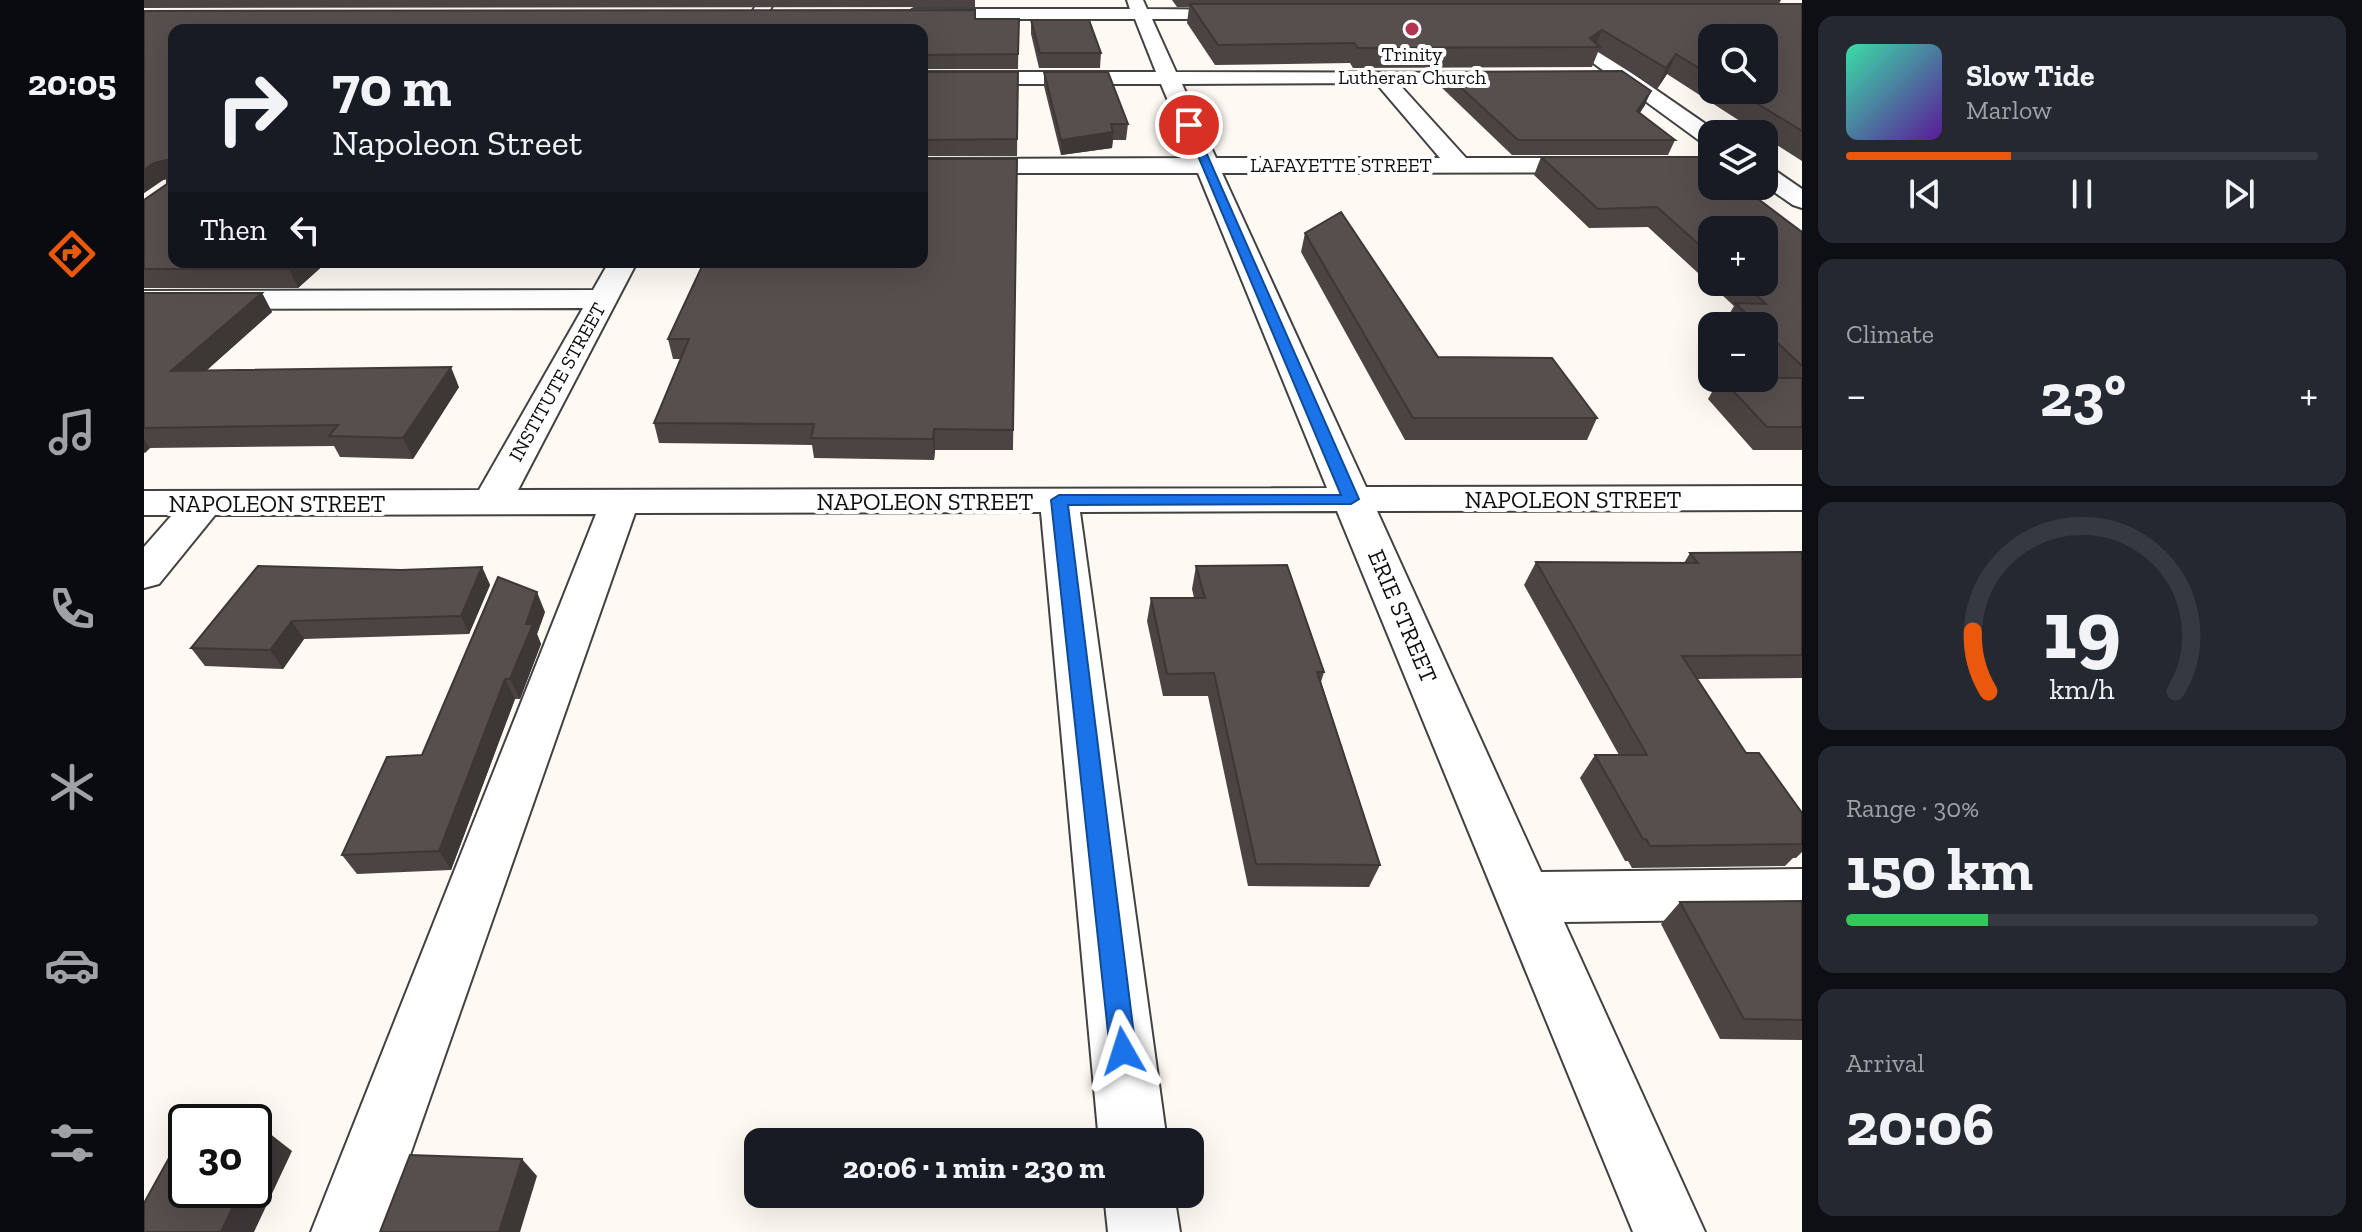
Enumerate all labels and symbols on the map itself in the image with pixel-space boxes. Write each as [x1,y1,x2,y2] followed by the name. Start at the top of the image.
[1403,20,1421,38] marker: Trinity Lutheran Church
[1338,42,1487,89] place label: Trinity Lutheran Church
[1155,91,1223,159] pin
[1250,153,1432,177] street label: LAFAYETTE STREET
[503,299,611,465] street label: INSTITUTE STREET
[1465,485,1682,514] street label: NAPOLEON STREET
[817,487,1034,516] street label: NAPOLEON STREET
[169,489,386,518] street label: NAPOLEON STREET
[1362,545,1444,687] street label: ERIE STREET
[1081,1009,1165,1093] position arrow
[168,1104,272,1208] speed limit sign: 30

